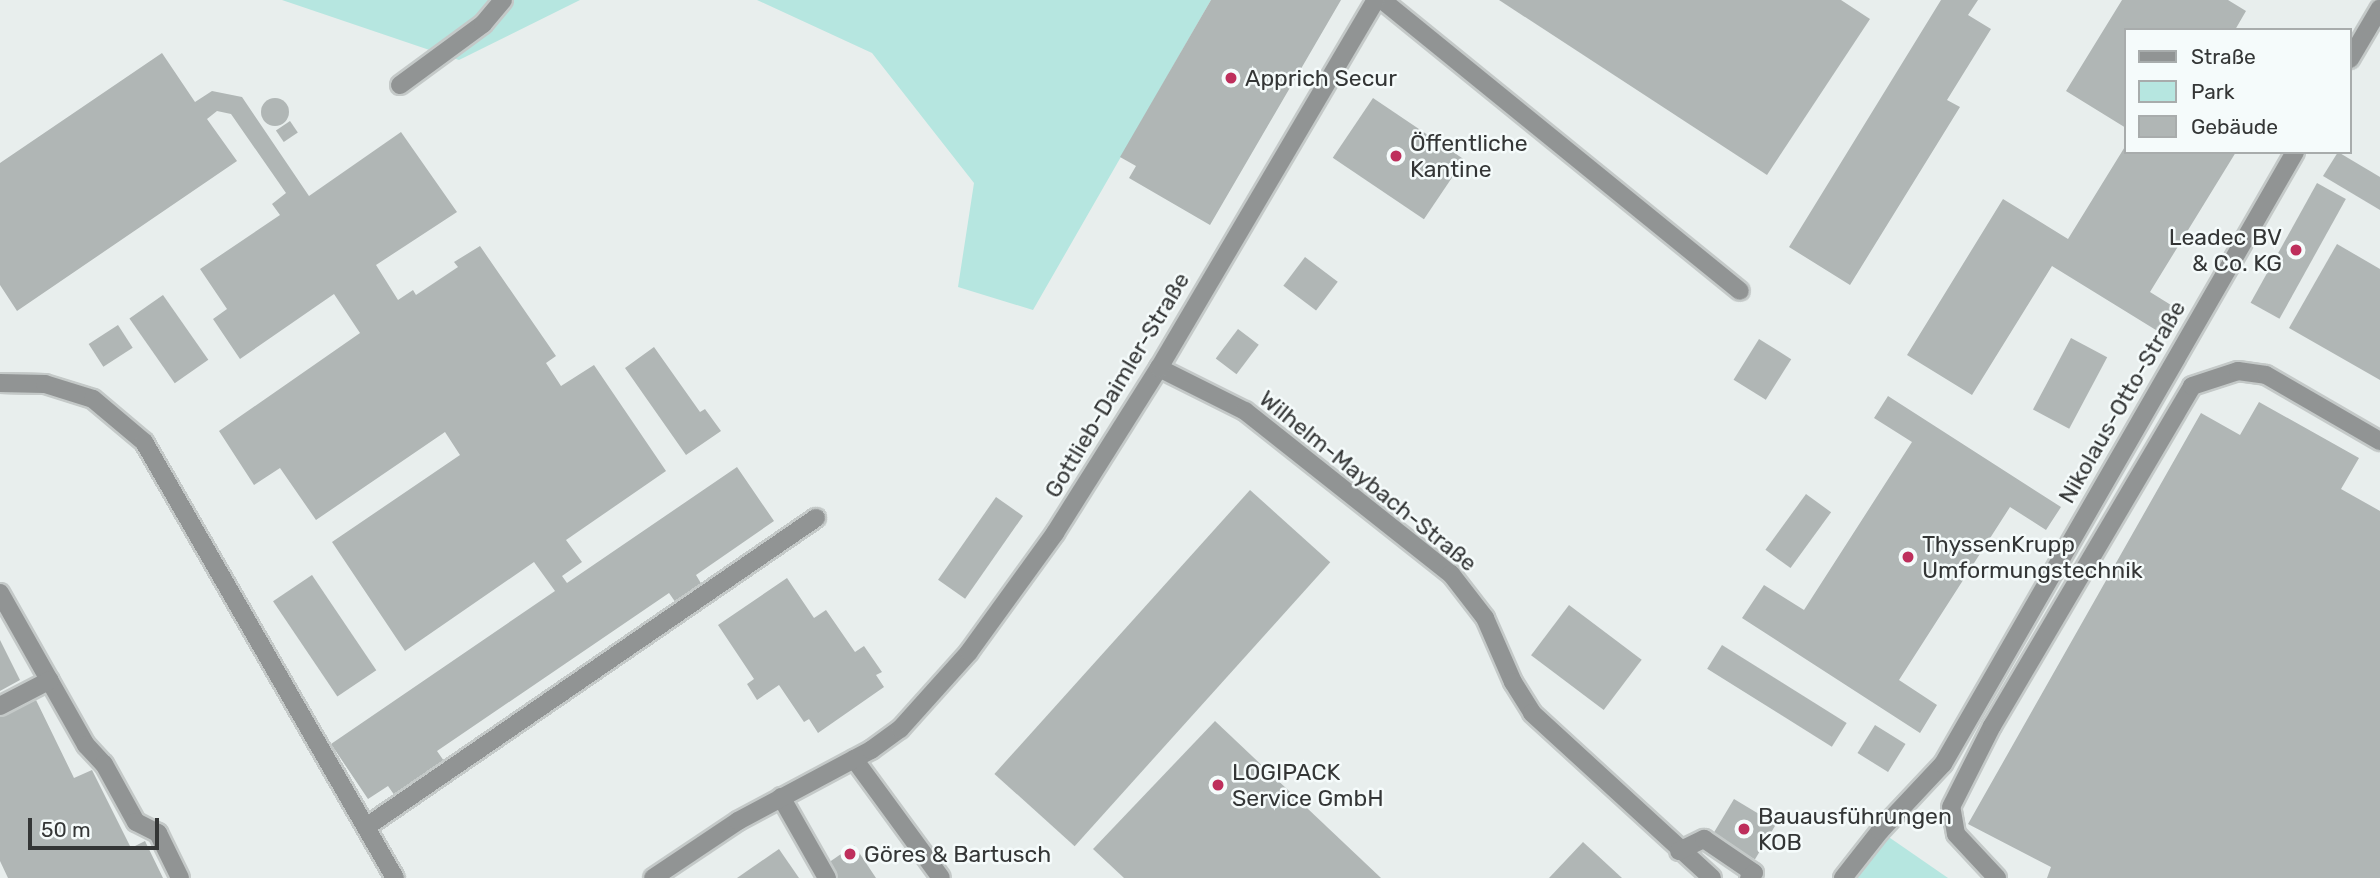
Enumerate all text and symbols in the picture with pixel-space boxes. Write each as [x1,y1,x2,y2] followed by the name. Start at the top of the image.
[2124,28,2352,154] legend
[2191,44,2256,69] text: Straße
[1245,64,1397,92] place label: Apprich Secur
[1223,70,1239,86] marker: Apprich Secur
[2191,79,2235,104] text: Park
[2191,114,2278,139] text: Gebäude
[1410,129,1528,183] place label: Öffentliche Kantine
[1388,148,1404,164] marker: Öffentliche Kantine
[2169,223,2282,277] place label: Leadec BV & Co. KG
[2288,242,2304,258] marker: Leadec BV & Co. KG
[1039,267,1195,503] street label: Gottlieb-Daimler-Straße
[2053,296,2191,508] street label: Nikolaus-Otto-Straße
[1254,385,1482,577] street label: Wilhelm-Maybach-Straße
[1922,530,2143,584] place label: ThyssenKrupp Umformungstechnik
[1900,549,1916,565] marker: ThyssenKrupp Umformungstechnik
[1232,758,1384,812] place label: LOGIPACK Service GmbH
[1210,777,1226,793] marker: LOGIPACK Service GmbH
[1758,802,1952,856] place label: Bauausführungen KOB
[32,804,163,848] scale bar
[41,817,91,842] text: 50 m
[1736,821,1752,837] marker: Bauausführungen KOB
[864,840,1051,868] place label: Göres & Bartusch
[842,846,858,862] marker: Göres & Bartusch

